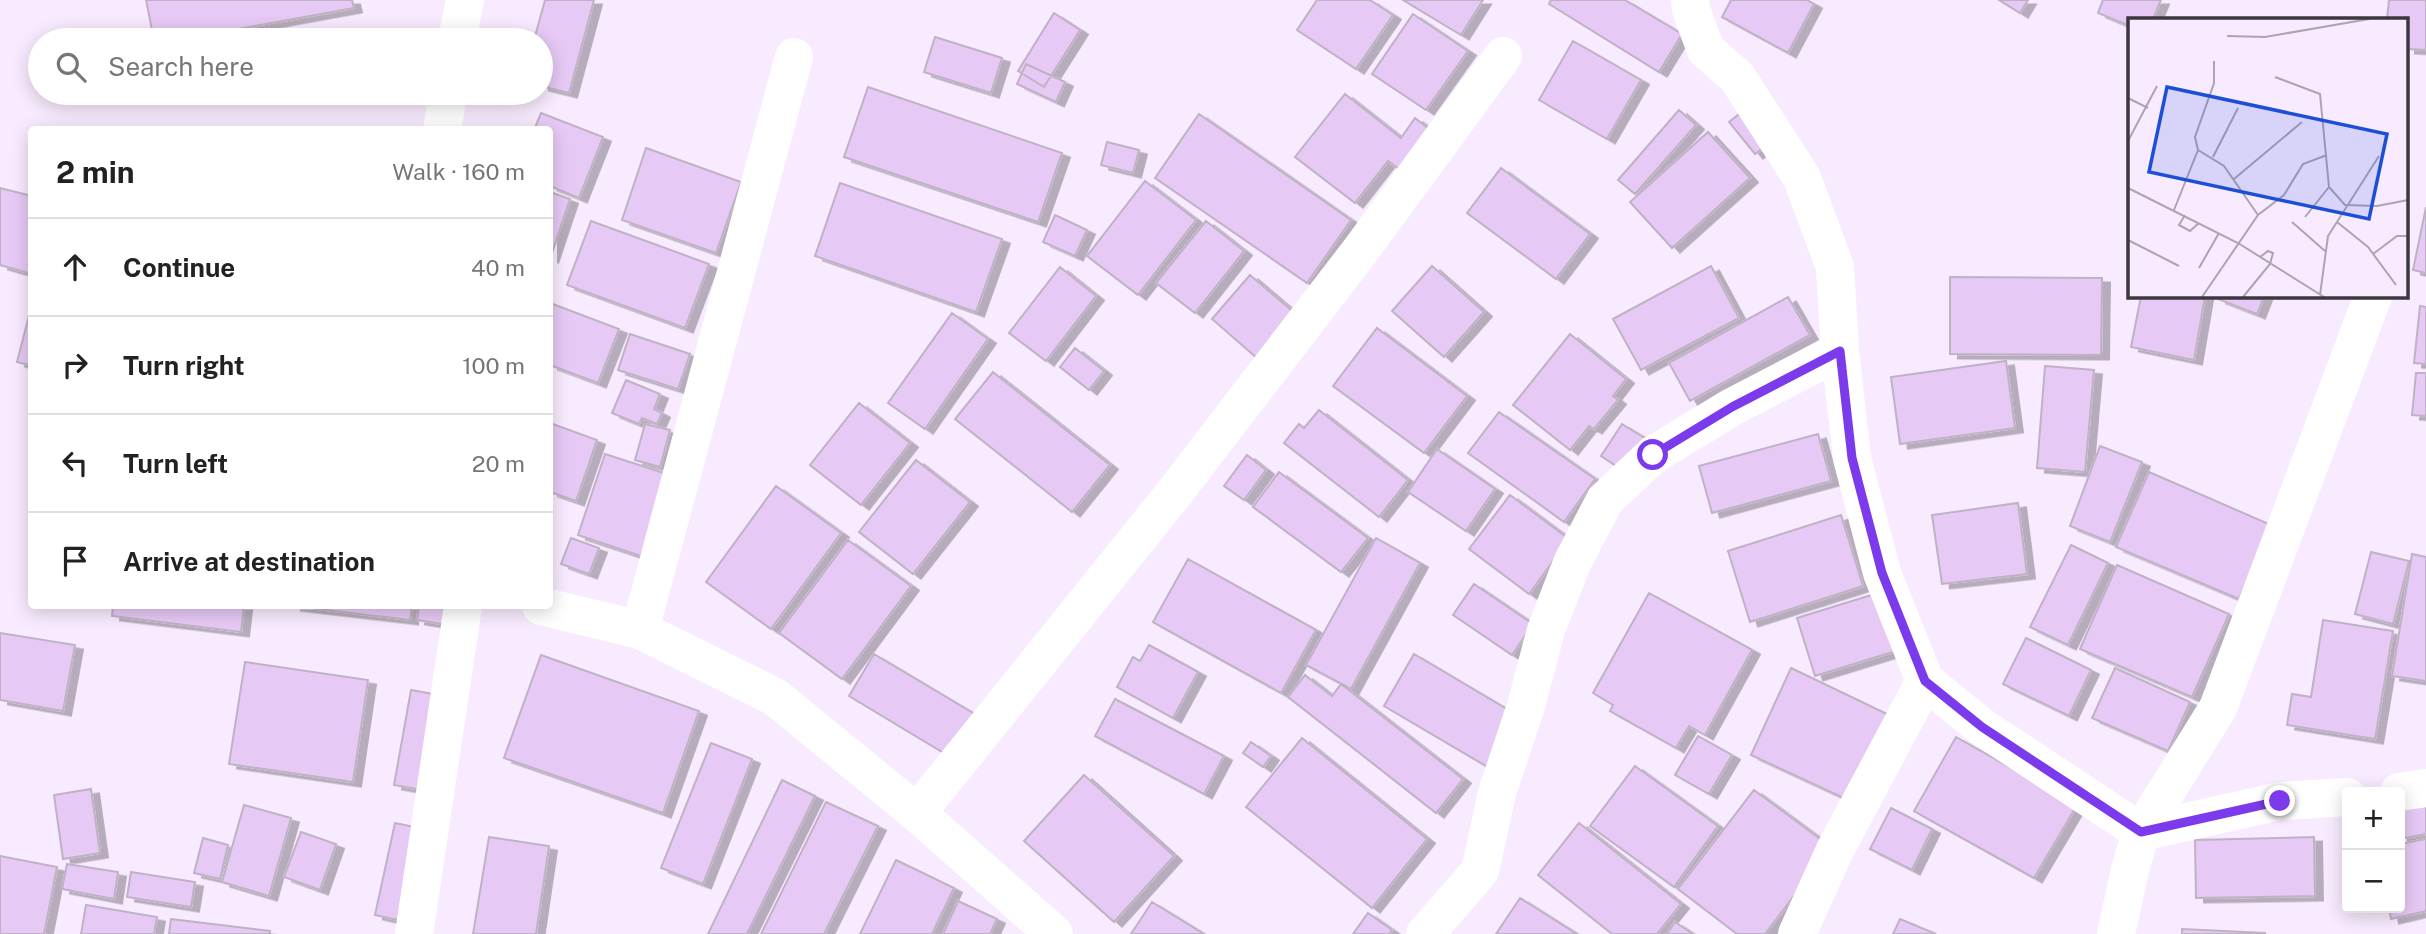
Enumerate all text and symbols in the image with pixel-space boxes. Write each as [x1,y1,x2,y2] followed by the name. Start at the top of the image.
[2128,18,2408,298] inset map
[28,28,553,105] search box
[52,48,90,86] icon: search
[108,51,254,82] text: Search here
[56,154,135,190] text: 2 min
[392,158,525,185] text: Walk · 160 m
[56,248,94,286] icon: ahead
[123,252,235,283] text: Continue
[471,254,525,281] text: 40 m
[56,346,94,384] icon: right
[123,350,245,381] text: Turn right
[462,352,525,379] text: 100 m
[1637,439,1668,470] route start
[56,444,94,482] icon: left
[123,448,228,479] text: Turn left
[472,450,525,477] text: 20 m
[56,542,94,580] icon: arrive
[123,546,375,577] text: Arrive at destination
[2264,785,2295,816] route end
[2342,787,2405,913] map controls
[2342,787,2405,850] button: +
[2342,850,2405,913] button: −

